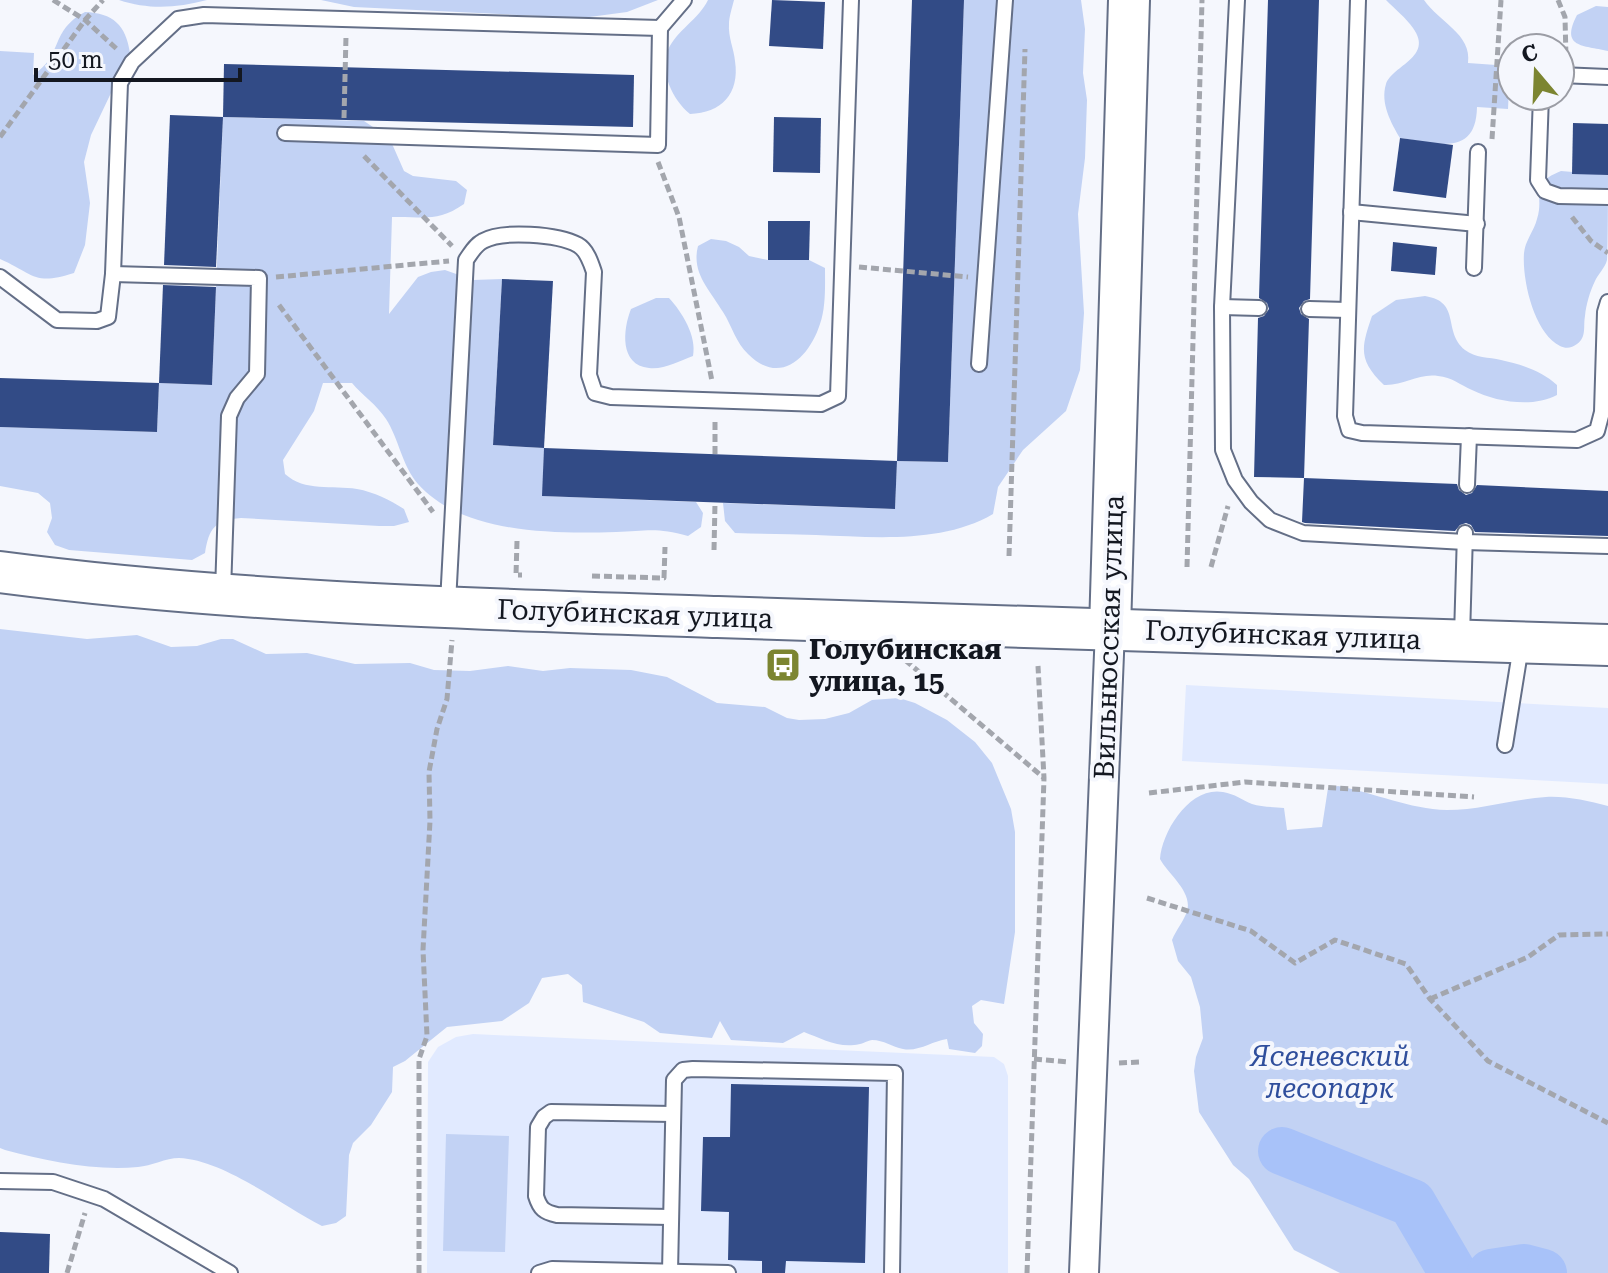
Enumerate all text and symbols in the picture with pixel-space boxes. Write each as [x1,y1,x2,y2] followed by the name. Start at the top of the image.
[36,32,240,82] scale bar
[1496,32,1576,112] north arrow
[1518,39,1541,68] text: С
[48,46,103,74] text: 50 m
[1088,494,1130,780] street label: Вильнюсская улица
[496,593,774,635] street label: Голубинская улица
[1144,614,1422,656] street label: Голубинская улица
[809,633,1002,698] place label: Голубинская улица, 15
[764,646,802,684] bus stop icon: Голубинская улица, 15
[1249,1040,1410,1105] park label: Ясеневский лесопарк

